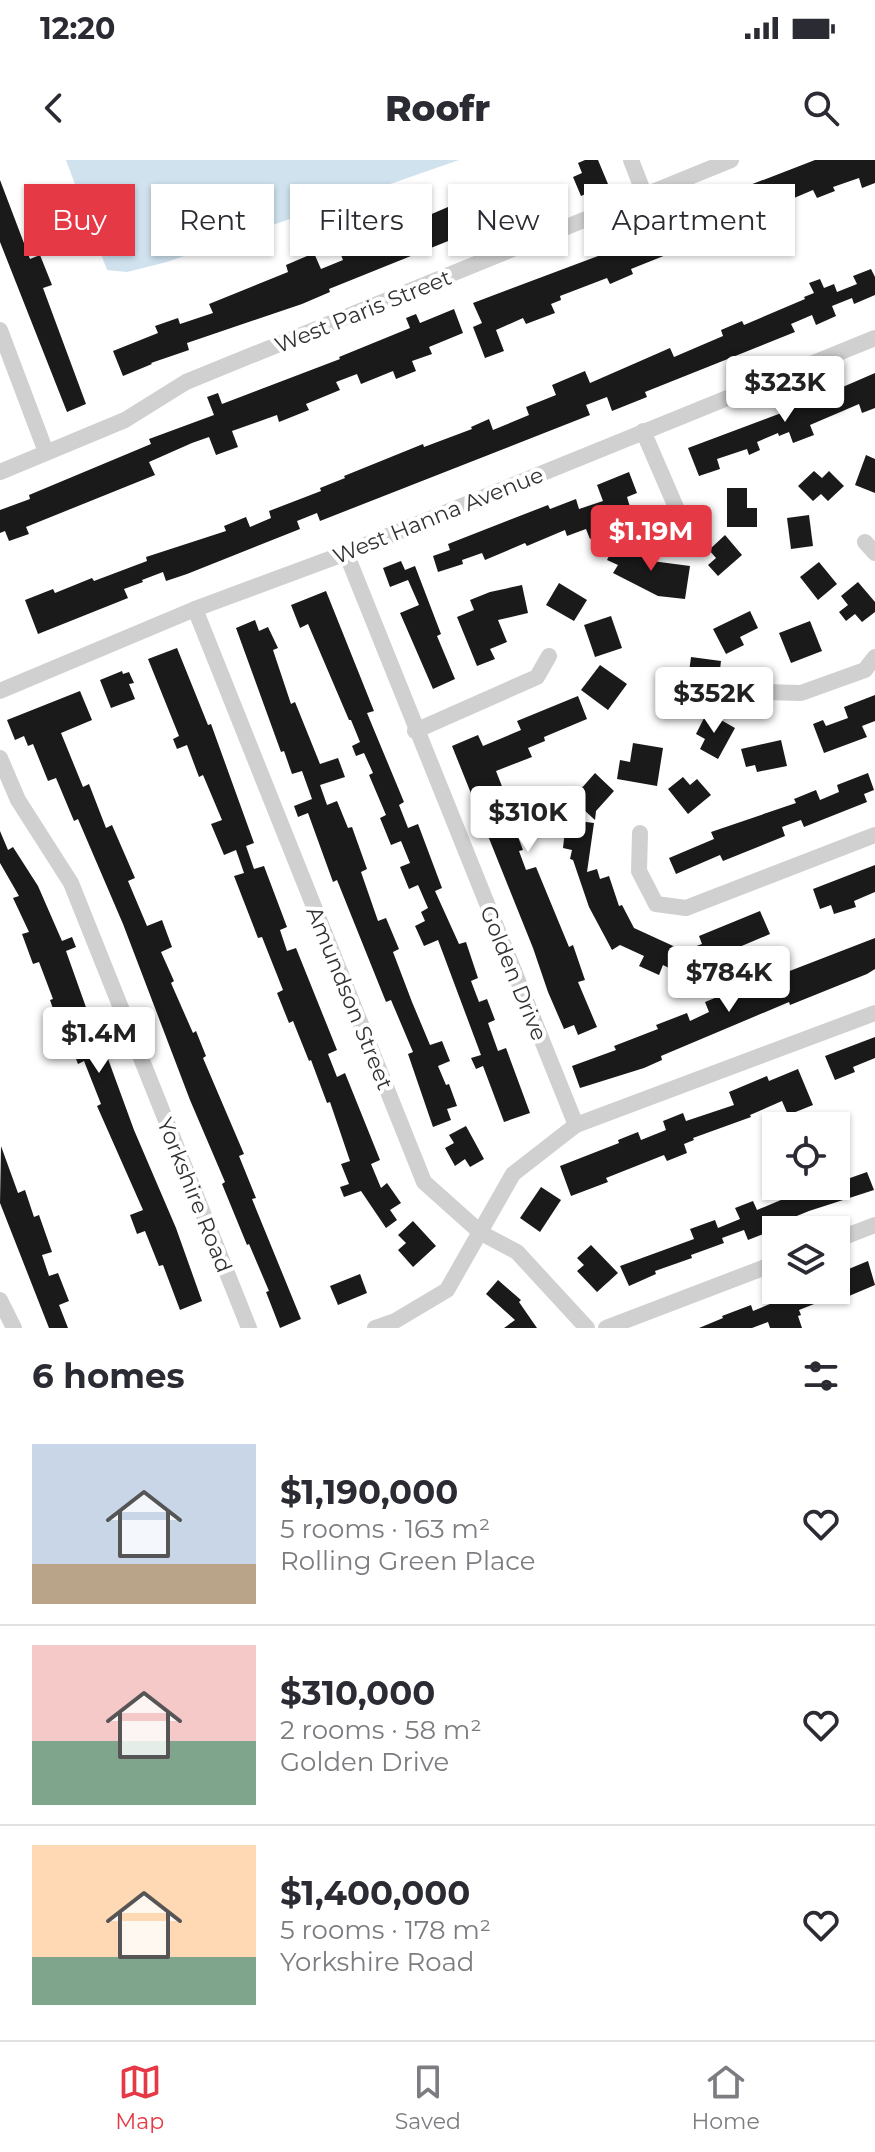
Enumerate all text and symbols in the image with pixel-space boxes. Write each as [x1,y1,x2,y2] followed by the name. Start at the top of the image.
[40,10,115,47] text: 12:20
[32,86,76,130] icon: back
[385,86,490,130] text: Roofr
[799,86,843,130] icon: search
[24,184,135,256] chip: Buy
[151,184,274,256] chip: Rent
[290,184,432,256] chip: Filters
[448,184,568,256] chip: New
[584,184,795,256] chip: Apartment
[271,264,455,359] street label: West Paris Street
[729,356,841,424] pin: $323K
[744,366,826,398] text: $323K
[329,461,547,570] street label: West Hanna Avenue
[586,505,716,573] pin: $1.19M
[609,515,693,547] text: $1.19M
[658,667,770,735] pin: $352K
[673,677,755,709] text: $352K
[472,786,584,854] pin: $310K
[489,796,567,828] text: $310K
[474,902,553,1045] street label: Golden Drive
[300,903,399,1094] street label: Amundson Street
[673,946,785,1014] pin: $784K
[686,956,772,988] text: $784K
[43,1007,155,1075] pin: $1.4M
[61,1017,137,1049] text: $1.4M
[762,1112,850,1304] map controls
[762,1112,850,1200] button: locate
[151,1114,238,1277] street label: Yorkshire Road
[762,1216,850,1304] button: layers
[799,1354,843,1398] icon: filters
[32,1355,185,1397] text: 6 homes
[280,1471,458,1513] text: $1,190,000
[96,1476,192,1572] icon: home
[799,1502,843,1546] icon: heart
[280,1513,490,1545] text: 5 rooms · 163 m²
[280,1545,535,1577] text: Rolling Green Place
[280,1672,435,1714] text: $310,000
[96,1677,192,1773] icon: home
[799,1703,843,1747] icon: heart
[280,1714,482,1746] text: 2 rooms · 58 m²
[280,1746,449,1778] text: Golden Drive
[280,1872,470,1914] text: $1,400,000
[96,1877,192,1973] icon: home
[799,1903,843,1947] icon: heart
[280,1914,491,1946] text: 5 rooms · 178 m²
[280,1946,474,1978] text: Yorkshire Road
[115,2060,164,2135] tab: Map
[395,2060,461,2135] tab: Saved
[691,2060,760,2135] tab: Home

